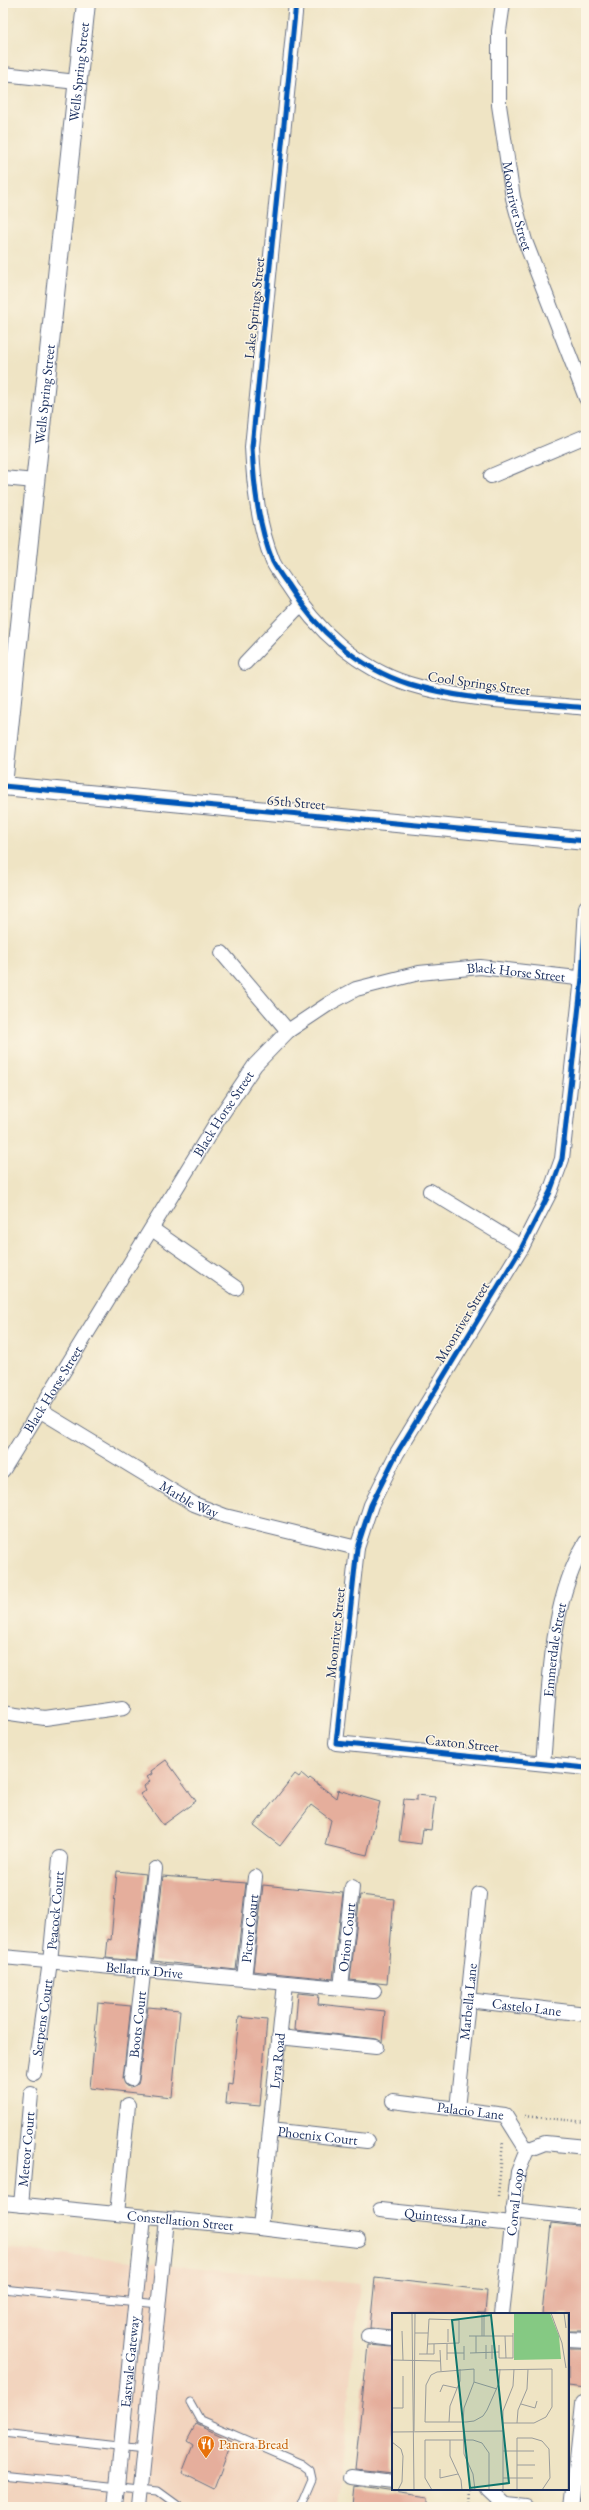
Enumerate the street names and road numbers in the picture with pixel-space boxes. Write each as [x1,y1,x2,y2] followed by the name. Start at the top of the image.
[64,21,93,123] street label: Wells Spring Street
[499,160,537,254] street label: Moonriver Street
[240,256,268,360] street label: Lake Springs Street
[30,343,59,445] street label: Wells Spring Street
[427,667,532,699] street label: Cool Springs Street
[266,790,327,814] street label: 65th Street
[466,958,567,986] street label: Black Horse Street
[189,1067,258,1160] street label: Black Horse Street
[431,1278,494,1366] street label: Moonriver Street
[19,1342,87,1436] street label: Black Horse Street
[156,1476,222,1522] street label: Marble Way
[321,1586,349,1679] street label: Moonriver Street
[539,1600,570,1697] street label: Emmerdale Street
[424,1730,500,1756] street label: Caxton Street
[42,1870,68,1951] street label: Peacock Court
[237,1892,262,1964] street label: Pictor Court
[334,1901,359,1973] street label: Orion Court
[105,1957,184,1983] street label: Bellatrix Drive
[455,1962,481,2041] street label: Marbella Lane
[28,1977,57,2057] street label: Serpens Court
[124,1989,150,2059] street label: Boots Court
[491,1994,563,2020] street label: Castelo Lane
[265,2031,289,2090] street label: Lyra Road
[436,2098,505,2124] street label: Palacio Lane
[14,2110,38,2188] street label: Meteor Court
[277,2122,359,2149] street label: Phoenix Court
[502,2164,528,2237] street label: Corval Loop
[403,2204,488,2230] street label: Quintessa Lane
[126,2206,235,2234] street label: Constellation Street
[116,2314,143,2408] street label: Eastvale Gateway

